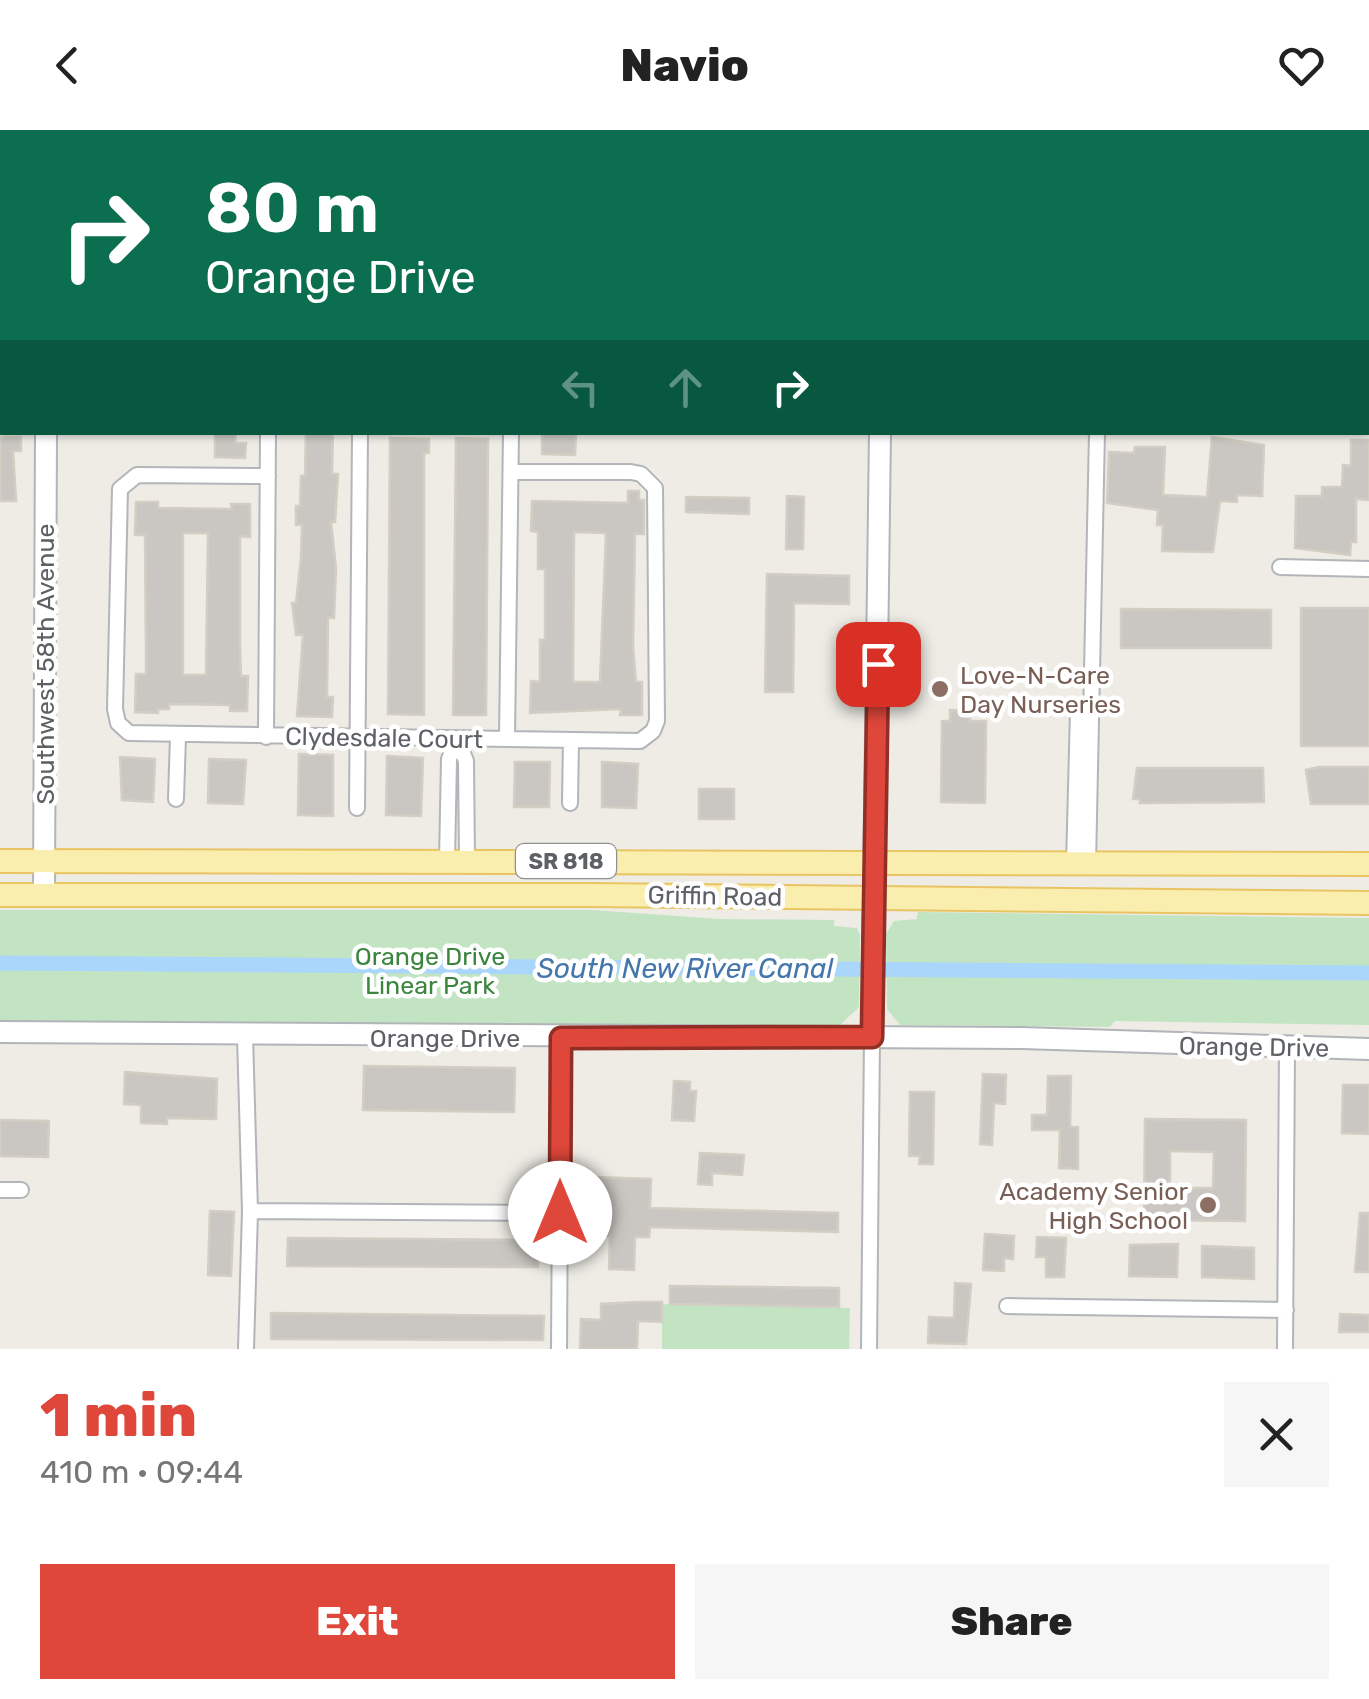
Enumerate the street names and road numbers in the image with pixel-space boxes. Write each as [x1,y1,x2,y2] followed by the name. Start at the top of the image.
[31,524,60,804] street label: Southwest 58th Avenue
[285,722,483,754] street label: Clydesdale Court
[516,844,616,878] road number: SR 818
[648,880,782,912] street label: Griffin Road
[370,1024,520,1053] street label: Orange Drive
[1179,1031,1329,1063] street label: Orange Drive

